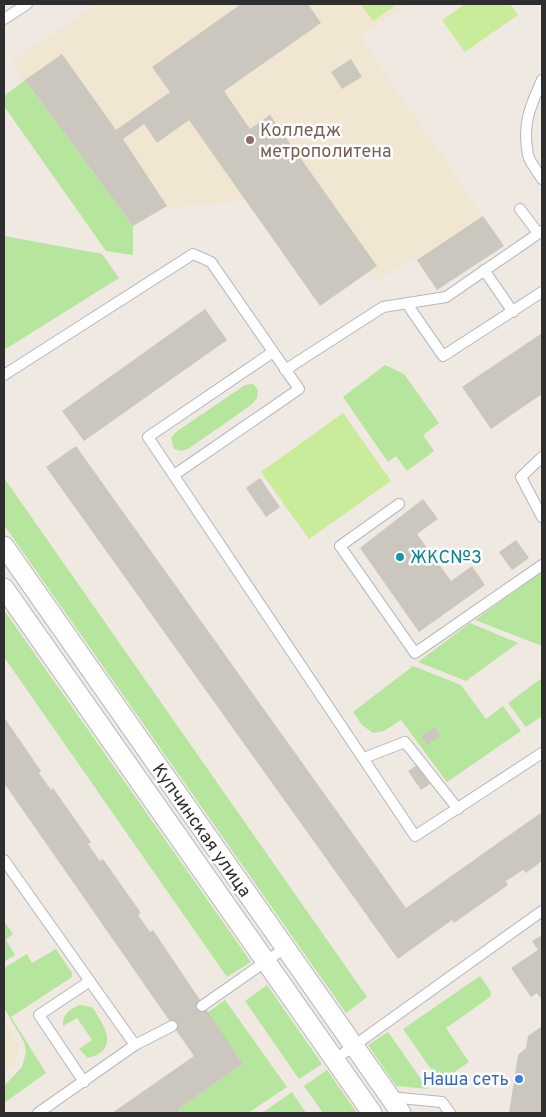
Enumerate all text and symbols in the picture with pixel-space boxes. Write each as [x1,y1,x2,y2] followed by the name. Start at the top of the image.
[260,120,391,164] place label: Колледж метрополитена
[244,134,256,146] marker: Колледж метрополитена
[410,547,482,570] place label: ЖКС№3
[394,551,406,563] marker: ЖКС№3
[146,759,256,902] street label: Купчинская улица
[422,1069,509,1092] place label: Наша сеть
[513,1073,525,1085] marker: Наша сеть

